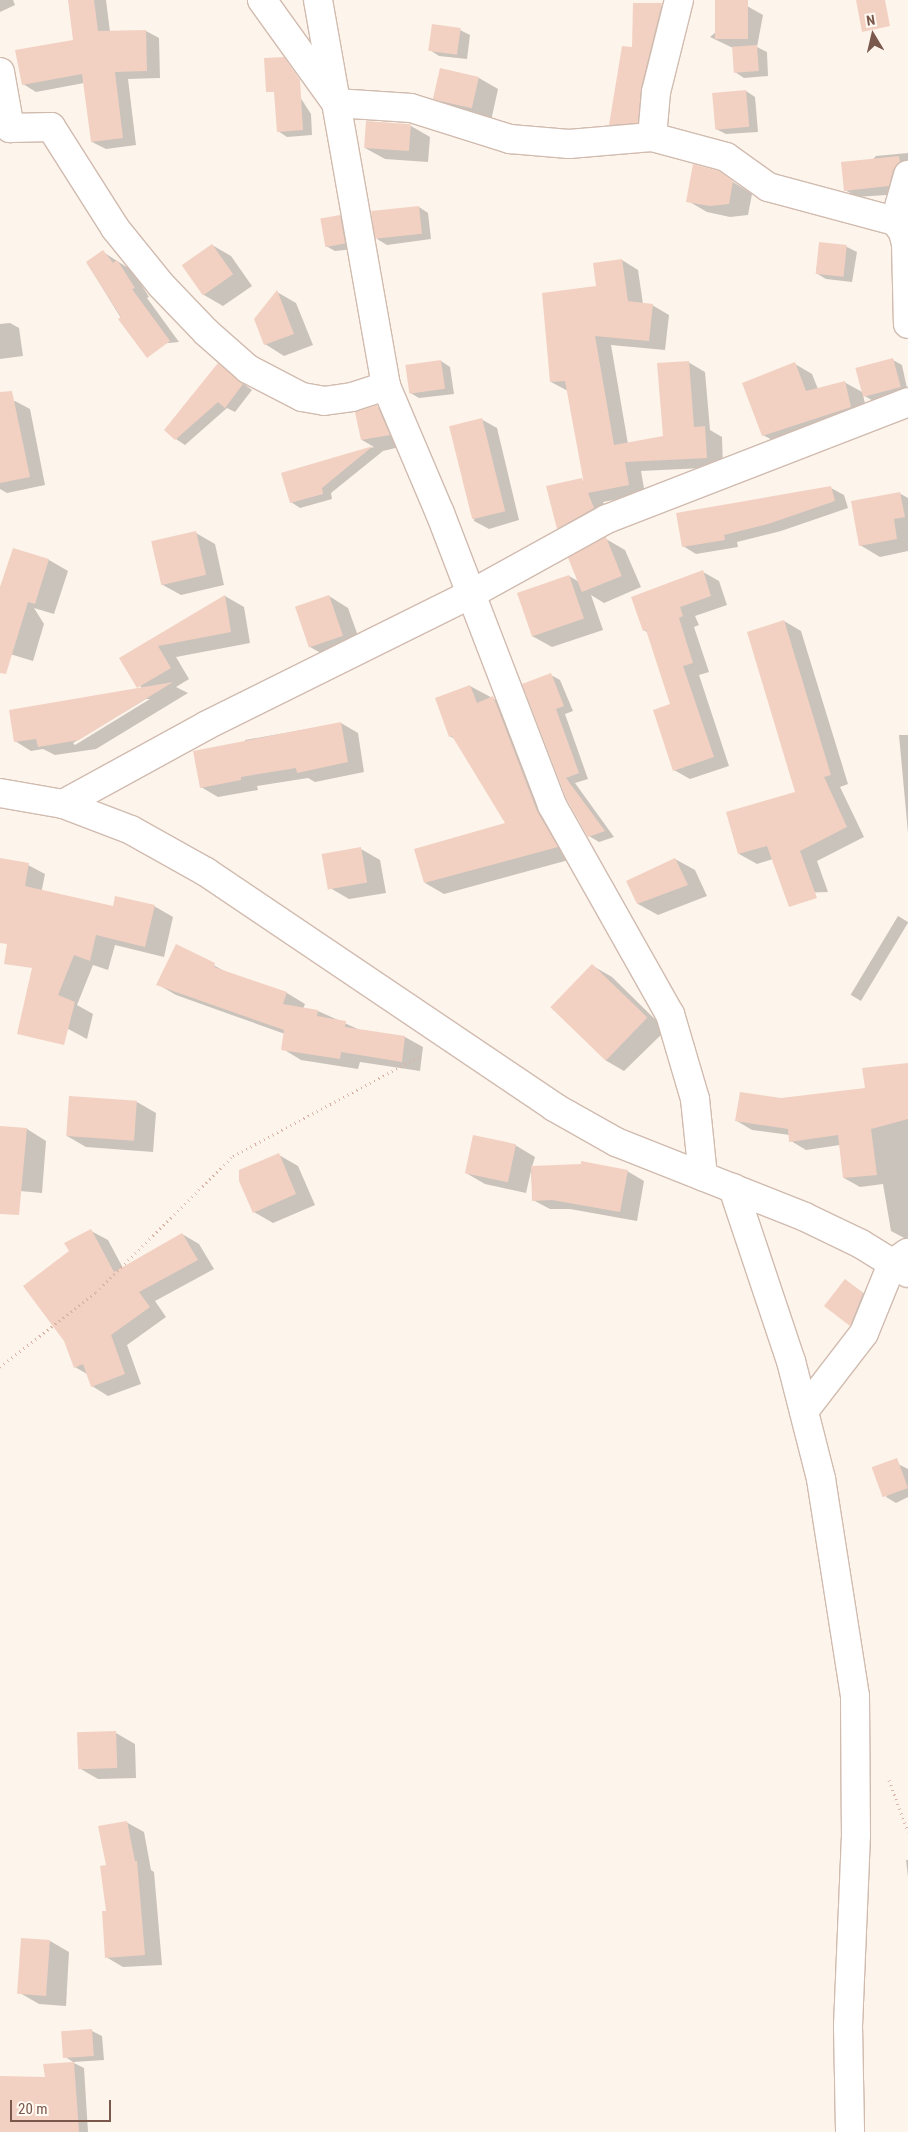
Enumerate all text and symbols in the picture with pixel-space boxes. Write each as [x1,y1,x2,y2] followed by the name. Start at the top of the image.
[848,10,898,60] north arrow
[865,12,876,29] text: N
[12,2090,114,2122] scale bar
[18,2100,48,2118] text: 20 m

